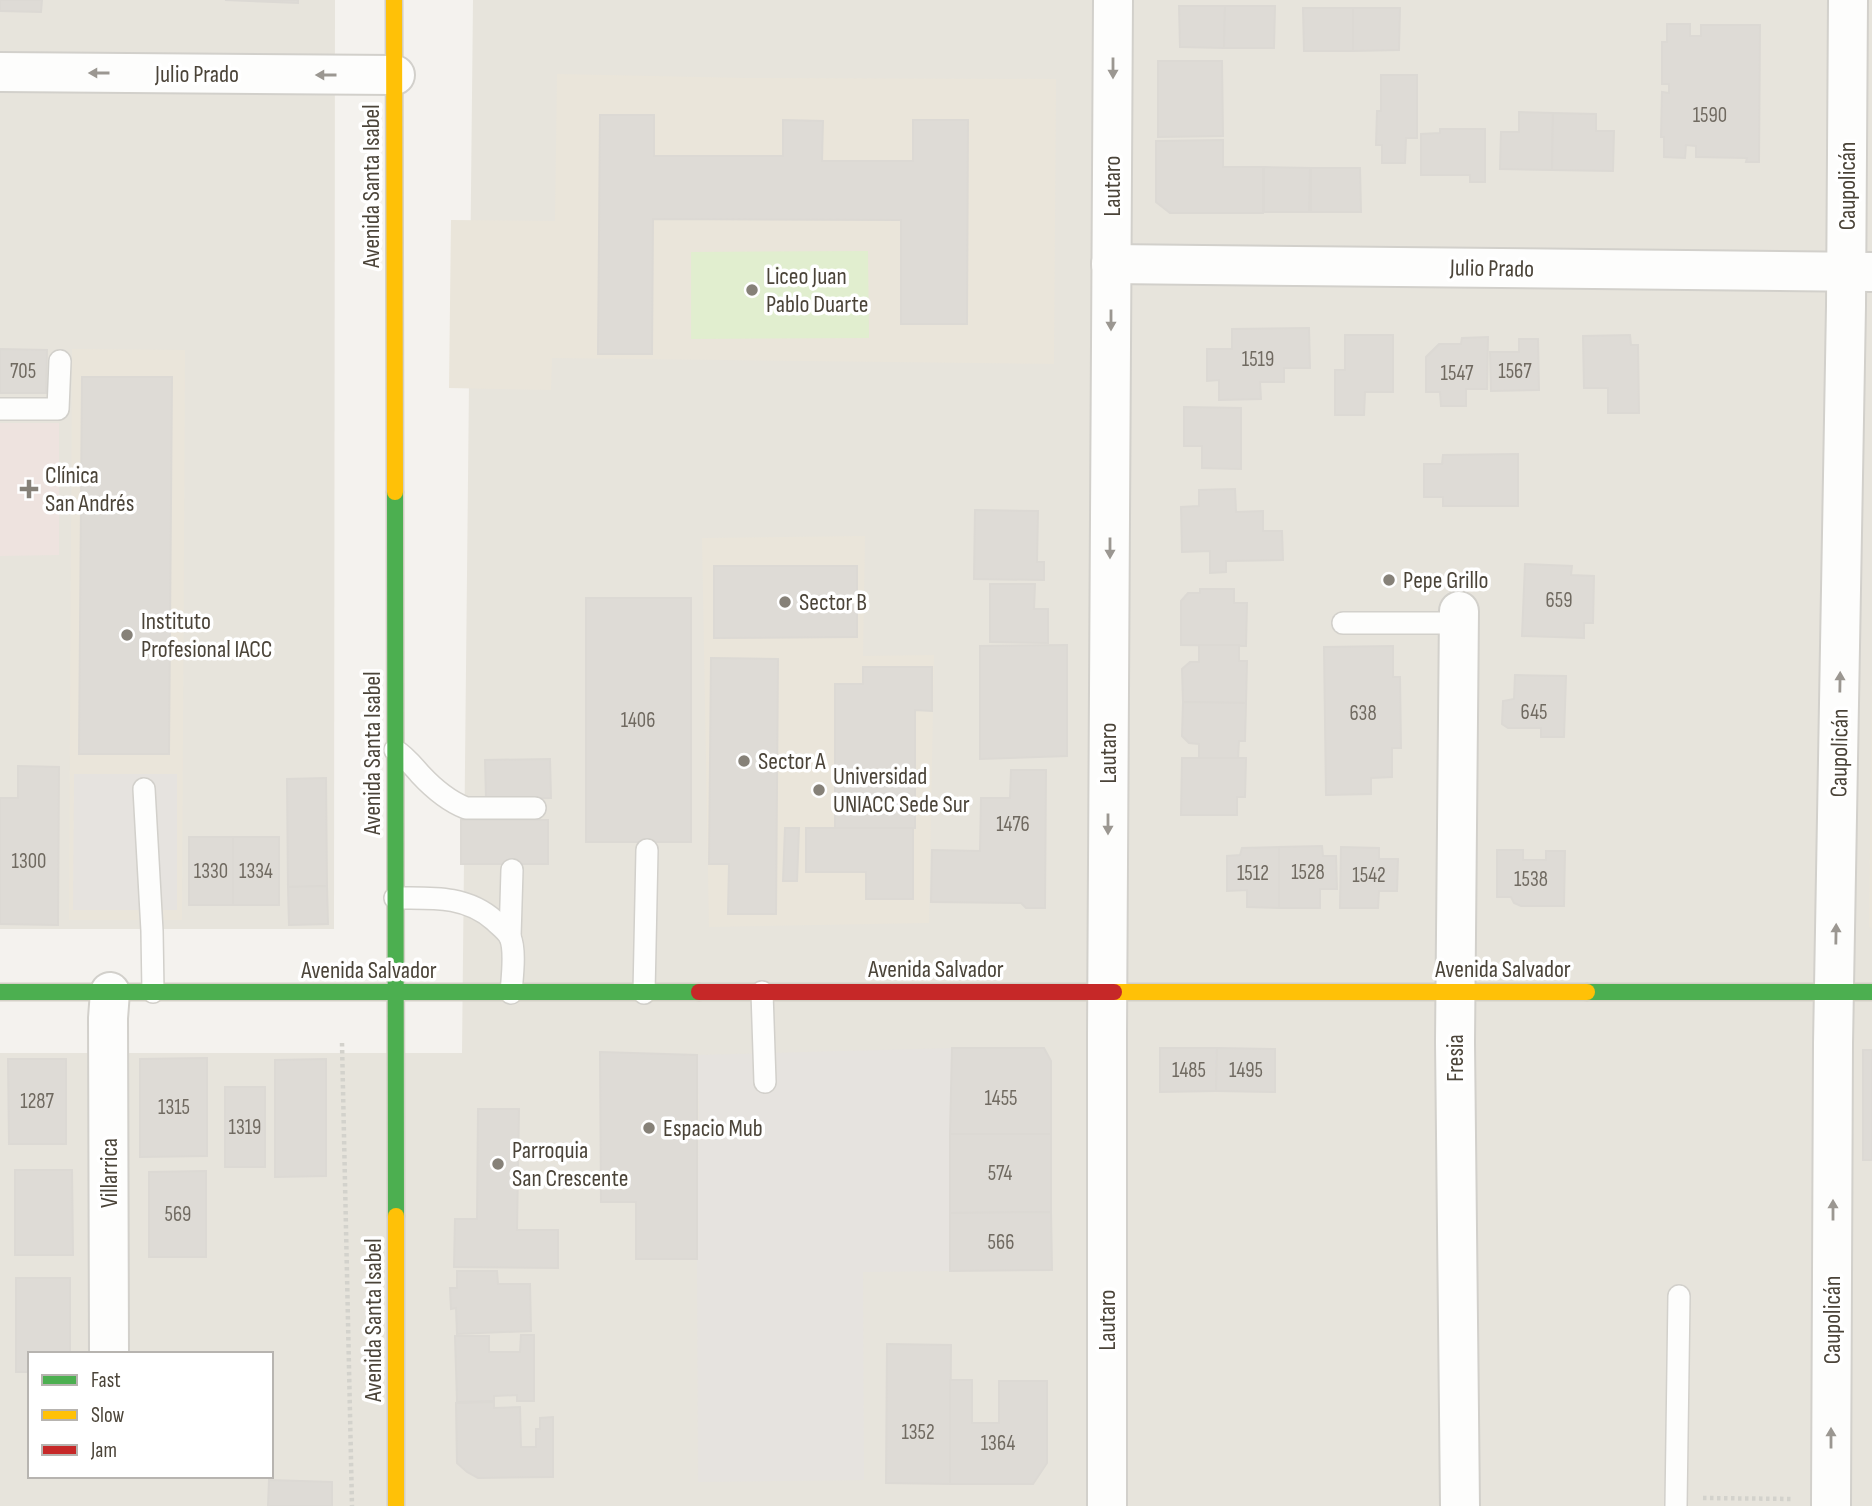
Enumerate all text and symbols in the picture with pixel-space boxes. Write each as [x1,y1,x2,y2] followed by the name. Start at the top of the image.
[1107,57,1119,79] one-way arrow
[154,60,239,89] street label: Julio Prado
[88,67,110,79] one-way arrow
[315,69,337,80] one-way arrow
[1693,103,1727,128] house number: 1590
[357,104,386,269] street label: Avenida Santa Isabel
[1833,142,1862,230] street label: Caupolicán
[1098,155,1127,217] street label: Lautaro
[1449,253,1534,284] street label: Julio Prado
[766,262,868,319] place label: Liceo Juan Pablo Duarte
[744,282,760,298] marker: Liceo Juan Pablo Duarte
[1105,309,1117,331] one-way arrow
[1242,347,1274,372] house number: 1519
[10,359,36,384] house number: 705
[1498,359,1532,384] house number: 1567
[1441,361,1474,386] house number: 1547
[45,461,134,518] place label: Clínica San Andrés
[19,479,39,499] marker: Clínica San Andrés
[1104,537,1116,559] one-way arrow
[1403,566,1488,595] place label: Pepe Grillo
[1381,572,1397,588] marker: Pepe Grillo
[799,588,867,617] place label: Sector B
[1546,588,1572,613] house number: 659
[777,594,793,610] marker: Sector B
[141,607,272,664] place label: Instituto Profesional IACC
[119,627,135,643] marker: Instituto Profesional IACC
[358,671,387,836] street label: Avenida Santa Isabel
[1835,671,1846,693] one-way arrow
[1521,700,1547,725] house number: 645
[1349,701,1377,726] house number: 638
[621,708,655,733] house number: 1406
[1824,708,1855,798] street label: Caupolicán
[1094,722,1123,784] street label: Lautaro
[758,747,826,776] place label: Sector A
[736,753,752,769] marker: Sector A
[833,762,970,819] place label: Universidad UNIACC Sede Sur
[811,782,827,798] marker: Universidad UNIACC Sede Sur
[996,812,1030,837] house number: 1476
[1102,813,1114,835] one-way arrow
[12,849,46,874] house number: 1300
[194,859,228,884] house number: 1330
[239,859,273,884] house number: 1334
[1291,860,1325,885] house number: 1528
[1237,861,1269,886] house number: 1512
[1352,863,1386,888] house number: 1542
[1514,867,1548,892] house number: 1538
[1831,923,1842,945] one-way arrow
[867,955,1004,984] street label: Avenida Salvador
[1434,955,1571,984] street label: Avenida Salvador
[300,956,437,985] street label: Avenida Salvador
[1441,1034,1470,1082] street label: Fresia
[1172,1058,1206,1083] house number: 1485
[1229,1058,1263,1083] house number: 1495
[984,1086,1018,1111] house number: 1455
[20,1089,54,1114] house number: 1287
[158,1095,190,1120] house number: 1315
[663,1114,763,1143] place label: Espacio Mub
[229,1115,261,1140] house number: 1319
[641,1120,657,1136] marker: Espacio Mub
[512,1136,628,1193] place label: Parroquia San Crescente
[95,1138,124,1208] street label: Villarrica
[490,1156,506,1172] marker: Parroquia San Crescente
[988,1161,1012,1186] house number: 574
[1827,1199,1839,1221] one-way arrow
[165,1202,191,1227] house number: 569
[988,1230,1014,1255] house number: 566
[359,1238,388,1403] street label: Avenida Santa Isabel
[1818,1276,1847,1364] street label: Caupolicán
[1093,1289,1122,1351] street label: Lautaro
[28,1352,273,1478] legend
[91,1368,121,1393] text: Fast
[91,1403,125,1428] text: Slow
[901,1420,935,1445] house number: 1352
[1825,1427,1837,1449] one-way arrow
[981,1431,1015,1456] house number: 1364
[90,1438,117,1463] text: Jam

